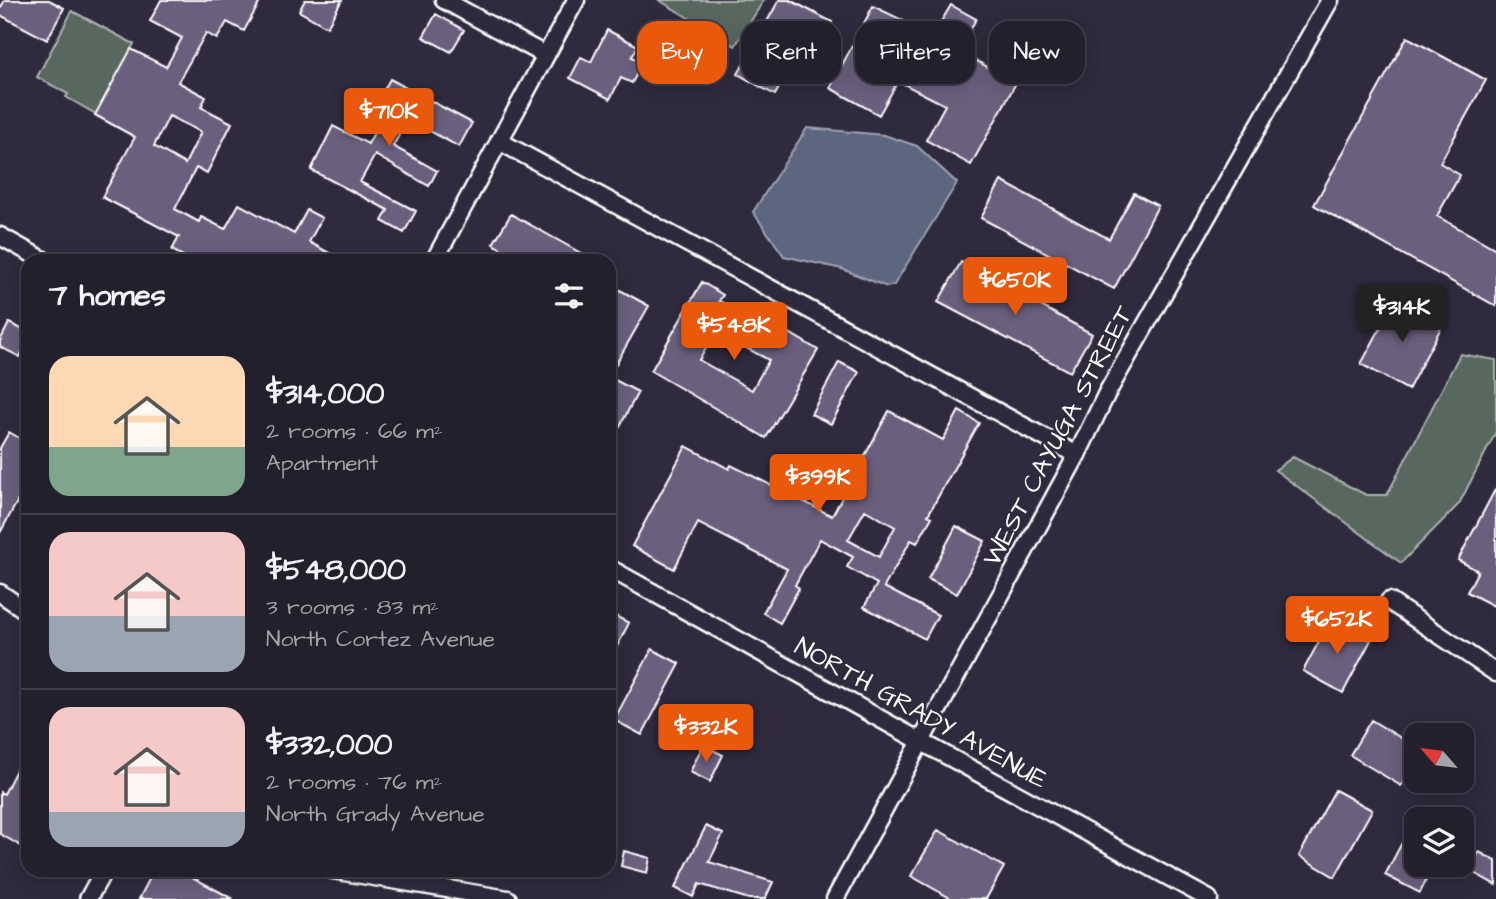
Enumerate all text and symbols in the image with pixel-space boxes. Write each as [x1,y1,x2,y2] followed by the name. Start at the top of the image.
[637,21,727,84] chip: Buy
[741,21,841,84] chip: Rent
[855,21,975,84] chip: Filters
[989,21,1085,84] chip: New
[340,88,438,148] pin: $710K
[360,95,418,127] text: $710K
[966,258,1064,317] pin: $650K
[979,264,1051,296] text: $650K
[49,275,166,317] text: 7 homes
[550,277,588,315] icon: filters
[1353,284,1451,344] pin: $314K
[1373,291,1431,323] text: $314K
[974,299,1142,573] street label: WEST CAYUGA STREET
[685,302,783,362] pin: $548K
[697,309,771,341] text: $548K
[266,373,384,415] text: $314,000
[105,384,189,468] icon: home
[266,415,443,447] text: 2 rooms · 66 m²
[266,447,378,479] text: Apartment
[769,454,867,514] pin: $399K
[786,461,850,493] text: $399K
[266,549,406,591] text: $548,000
[105,560,189,644] icon: home
[266,591,439,623] text: 3 rooms · 83 m²
[1288,596,1386,656] pin: $652K
[1302,603,1372,635] text: $652K
[266,623,495,655] text: North Cortez Avenue
[788,629,1054,797] street label: NORTH GRADY AVENUE
[657,704,755,764] pin: $332K
[674,711,738,743] text: $332K
[1404,723,1474,793] north arrow
[1404,723,1474,877] map controls
[266,724,393,766] text: $332,000
[105,735,189,819] icon: home
[266,766,442,798] text: 2 rooms · 76 m²
[266,798,485,830] text: North Grady Avenue
[1404,807,1474,877] button: layers

